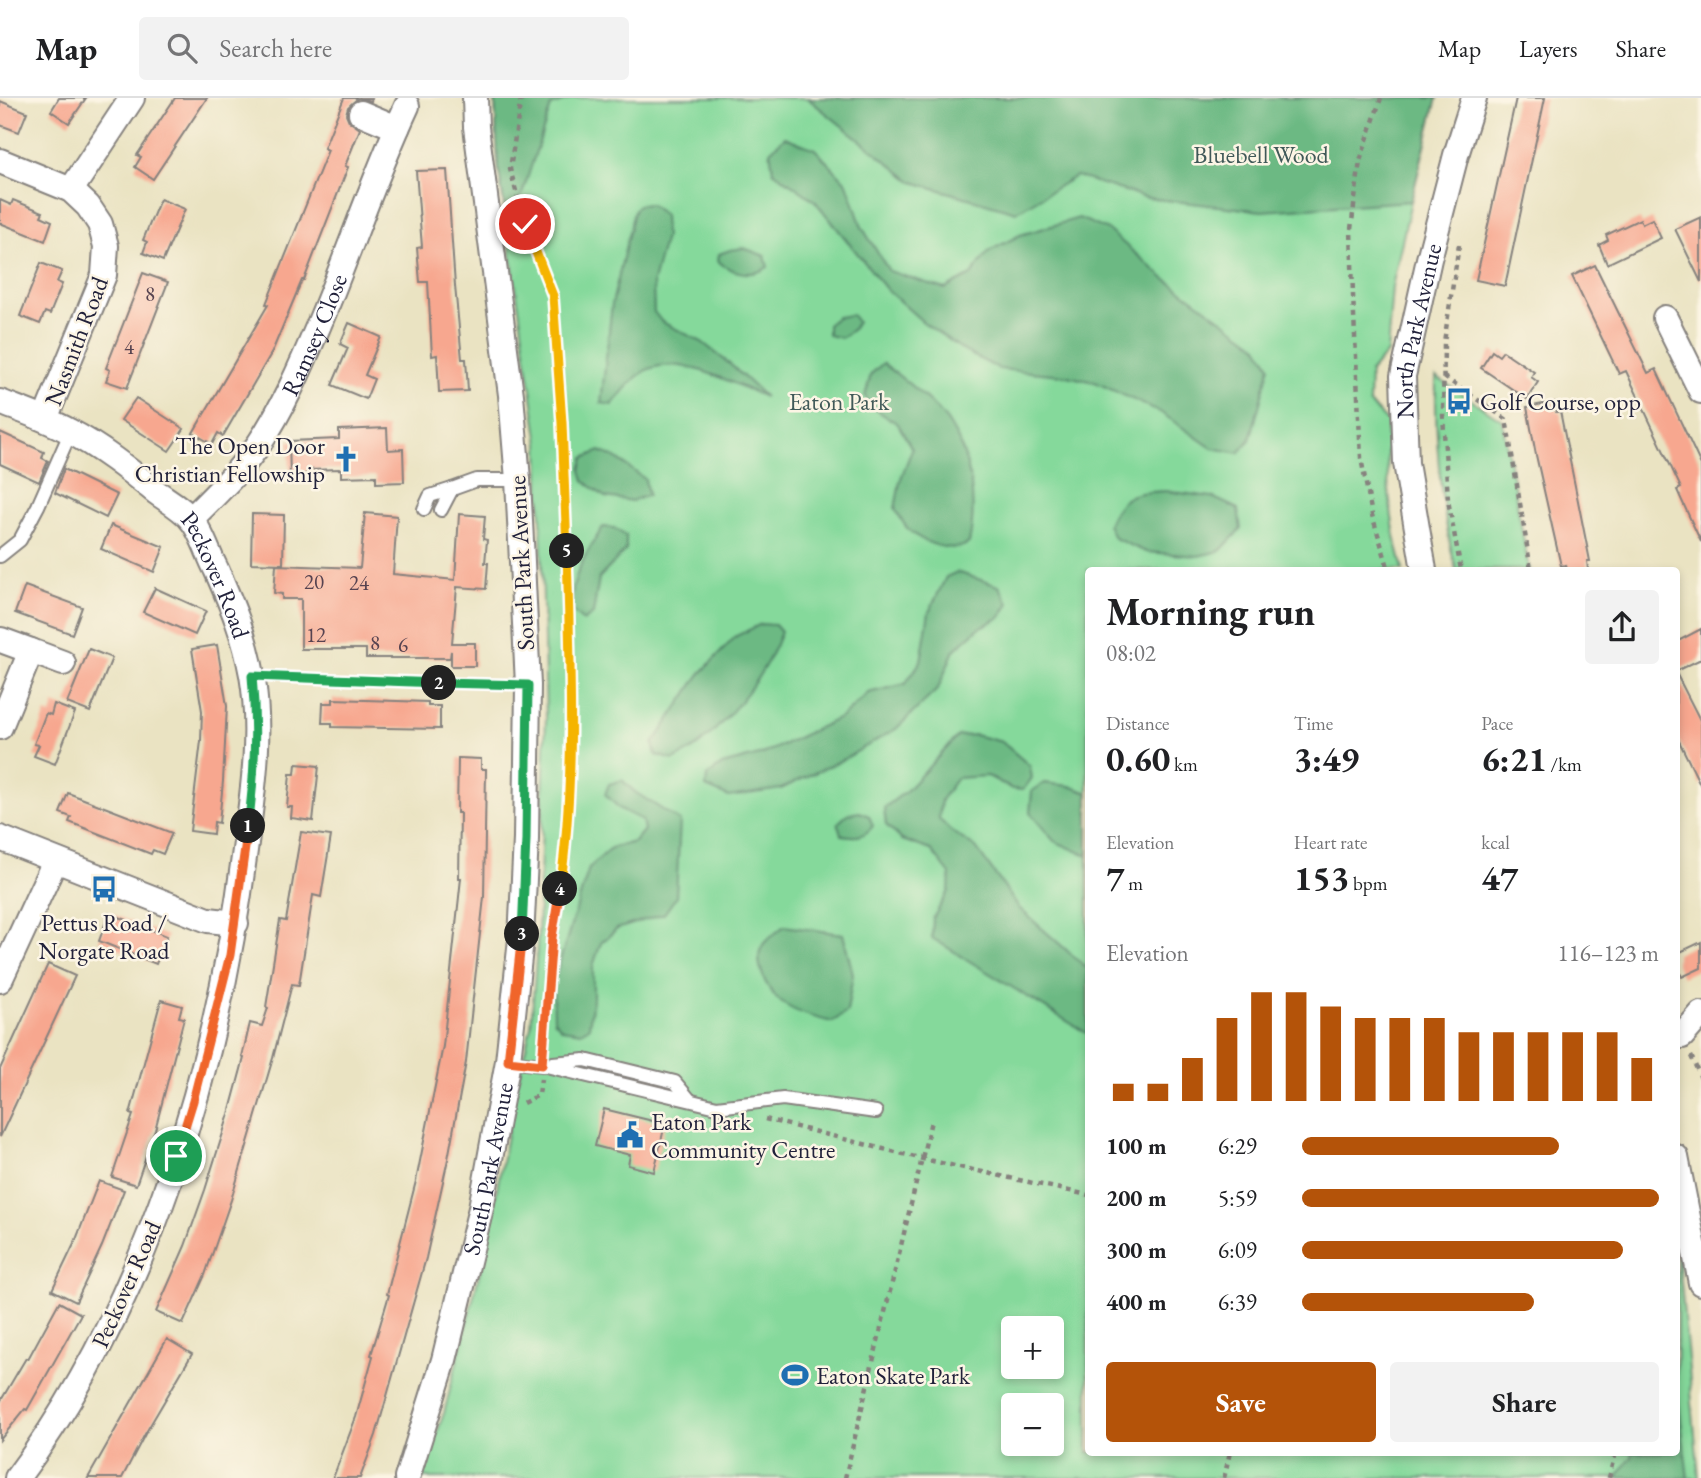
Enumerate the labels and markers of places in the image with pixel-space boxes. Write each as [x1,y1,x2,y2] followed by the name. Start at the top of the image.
[495,194,555,254] pin
[1444,386,1474,416] bus stop icon: Golf Course, opp
[1480,386,1641,417] place label: Golf Course, opp
[135,430,325,489] place label: The Open Door Christian Fellowship
[331,444,361,474] church icon: The Open Door Christian Fellowship
[550,533,584,568] pin: 5
[422,666,457,700] pin: 2
[230,808,266,844] pin: 1
[542,872,578,906] pin: 4
[89,874,119,904] bus stop icon: Pettus Road / Norgate Road
[39,907,170,966] place label: Pettus Road / Norgate Road
[504,916,540,952] pin: 3
[651,1106,835,1165] place label: Eaton Park Community Centre
[615,1120,645,1150] public building icon: Eaton Park Community Centre
[146,1126,206,1186] pin
[780,1360,810,1390] sports icon: Eaton Skate Park
[816,1360,971,1391] place label: Eaton Skate Park

